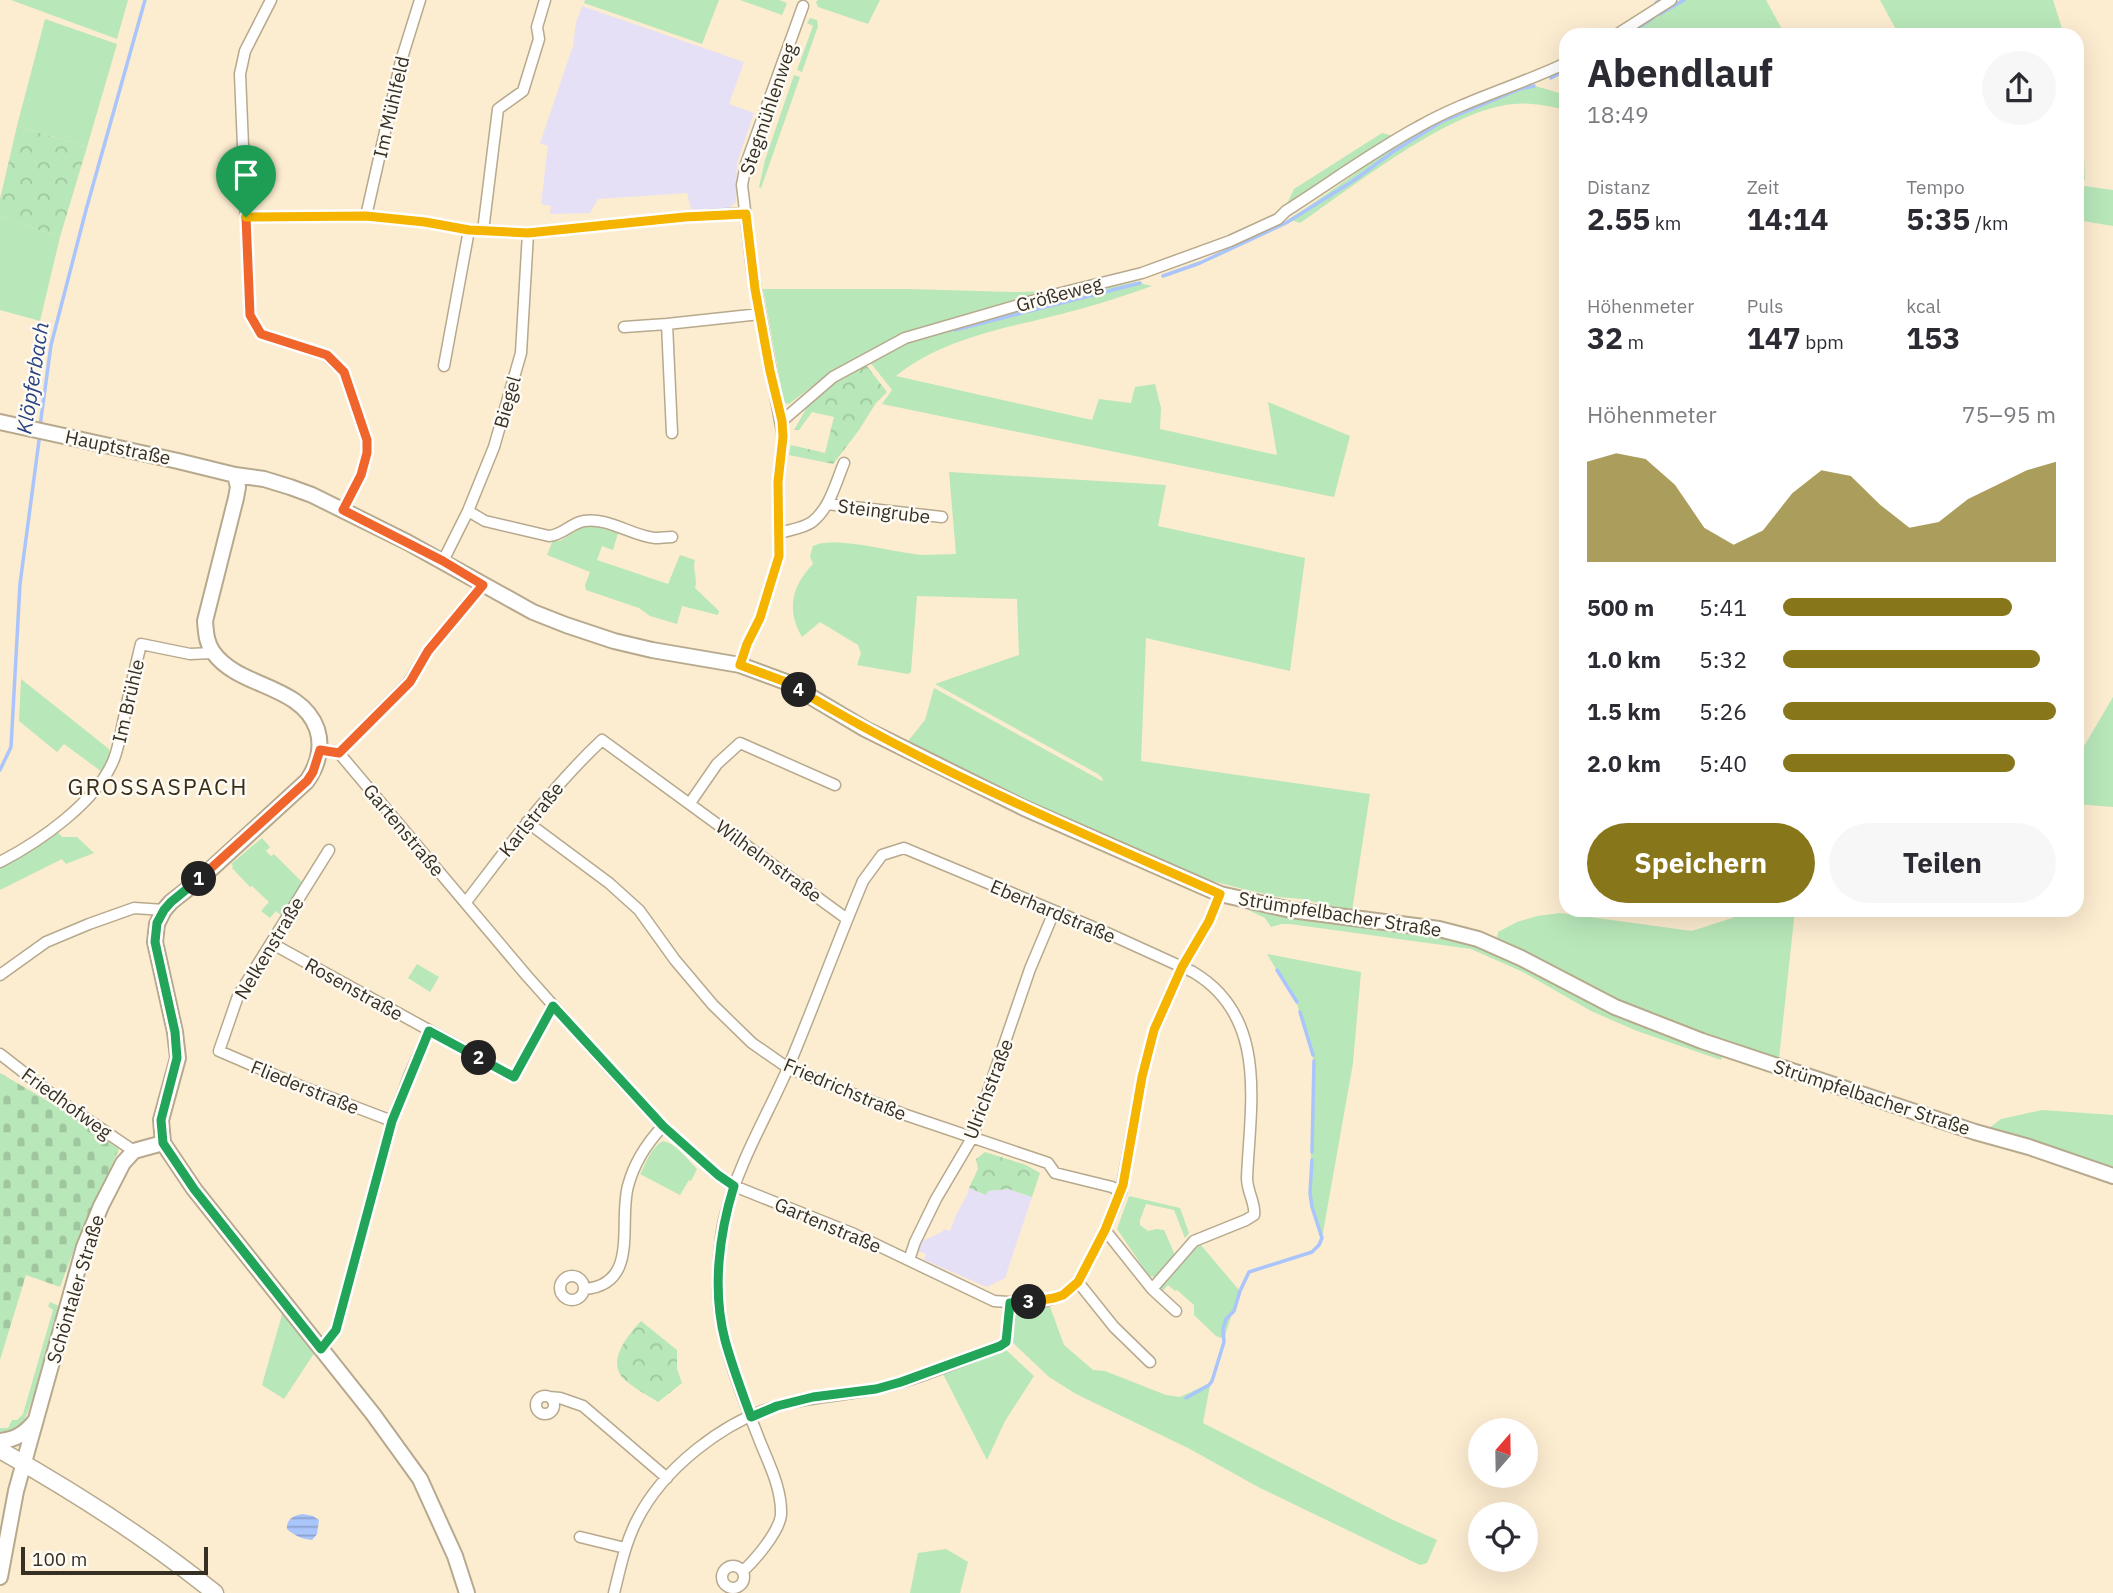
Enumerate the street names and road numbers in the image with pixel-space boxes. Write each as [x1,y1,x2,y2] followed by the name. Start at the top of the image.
[734,40,802,178] street label: Stegmühlenweg
[368,54,414,160] street label: Im Mühlfeld
[1013,271,1105,317] street label: Größeweg
[488,373,526,431] street label: Biegel
[63,424,173,470] street label: Hauptstraße
[836,493,932,529] street label: Steingrube
[107,657,149,745] street label: Im Brühle
[494,777,568,861] street label: Karlstraße
[358,779,450,881] street label: Gartenstraße
[711,814,827,908] street label: Wilhelmstraße
[987,874,1119,948] street label: Eberhardstraße
[1237,886,1443,942] street label: Strümpfelbacher Straße
[229,892,309,1004] street label: Nelkenstraße
[301,952,407,1026] street label: Rosenstraße
[958,1035,1018,1143] street label: Ulrichstraße
[780,1052,910,1126] street label: Friedrichstraße
[247,1054,363,1120] street label: Fliederstraße
[1771,1054,1973,1140] street label: Strümpfelbacher Straße
[17,1062,117,1144] street label: Friedhofweg
[771,1192,885,1258] street label: Gartenstraße
[41,1212,109,1366] street label: Schöntaler Straße

